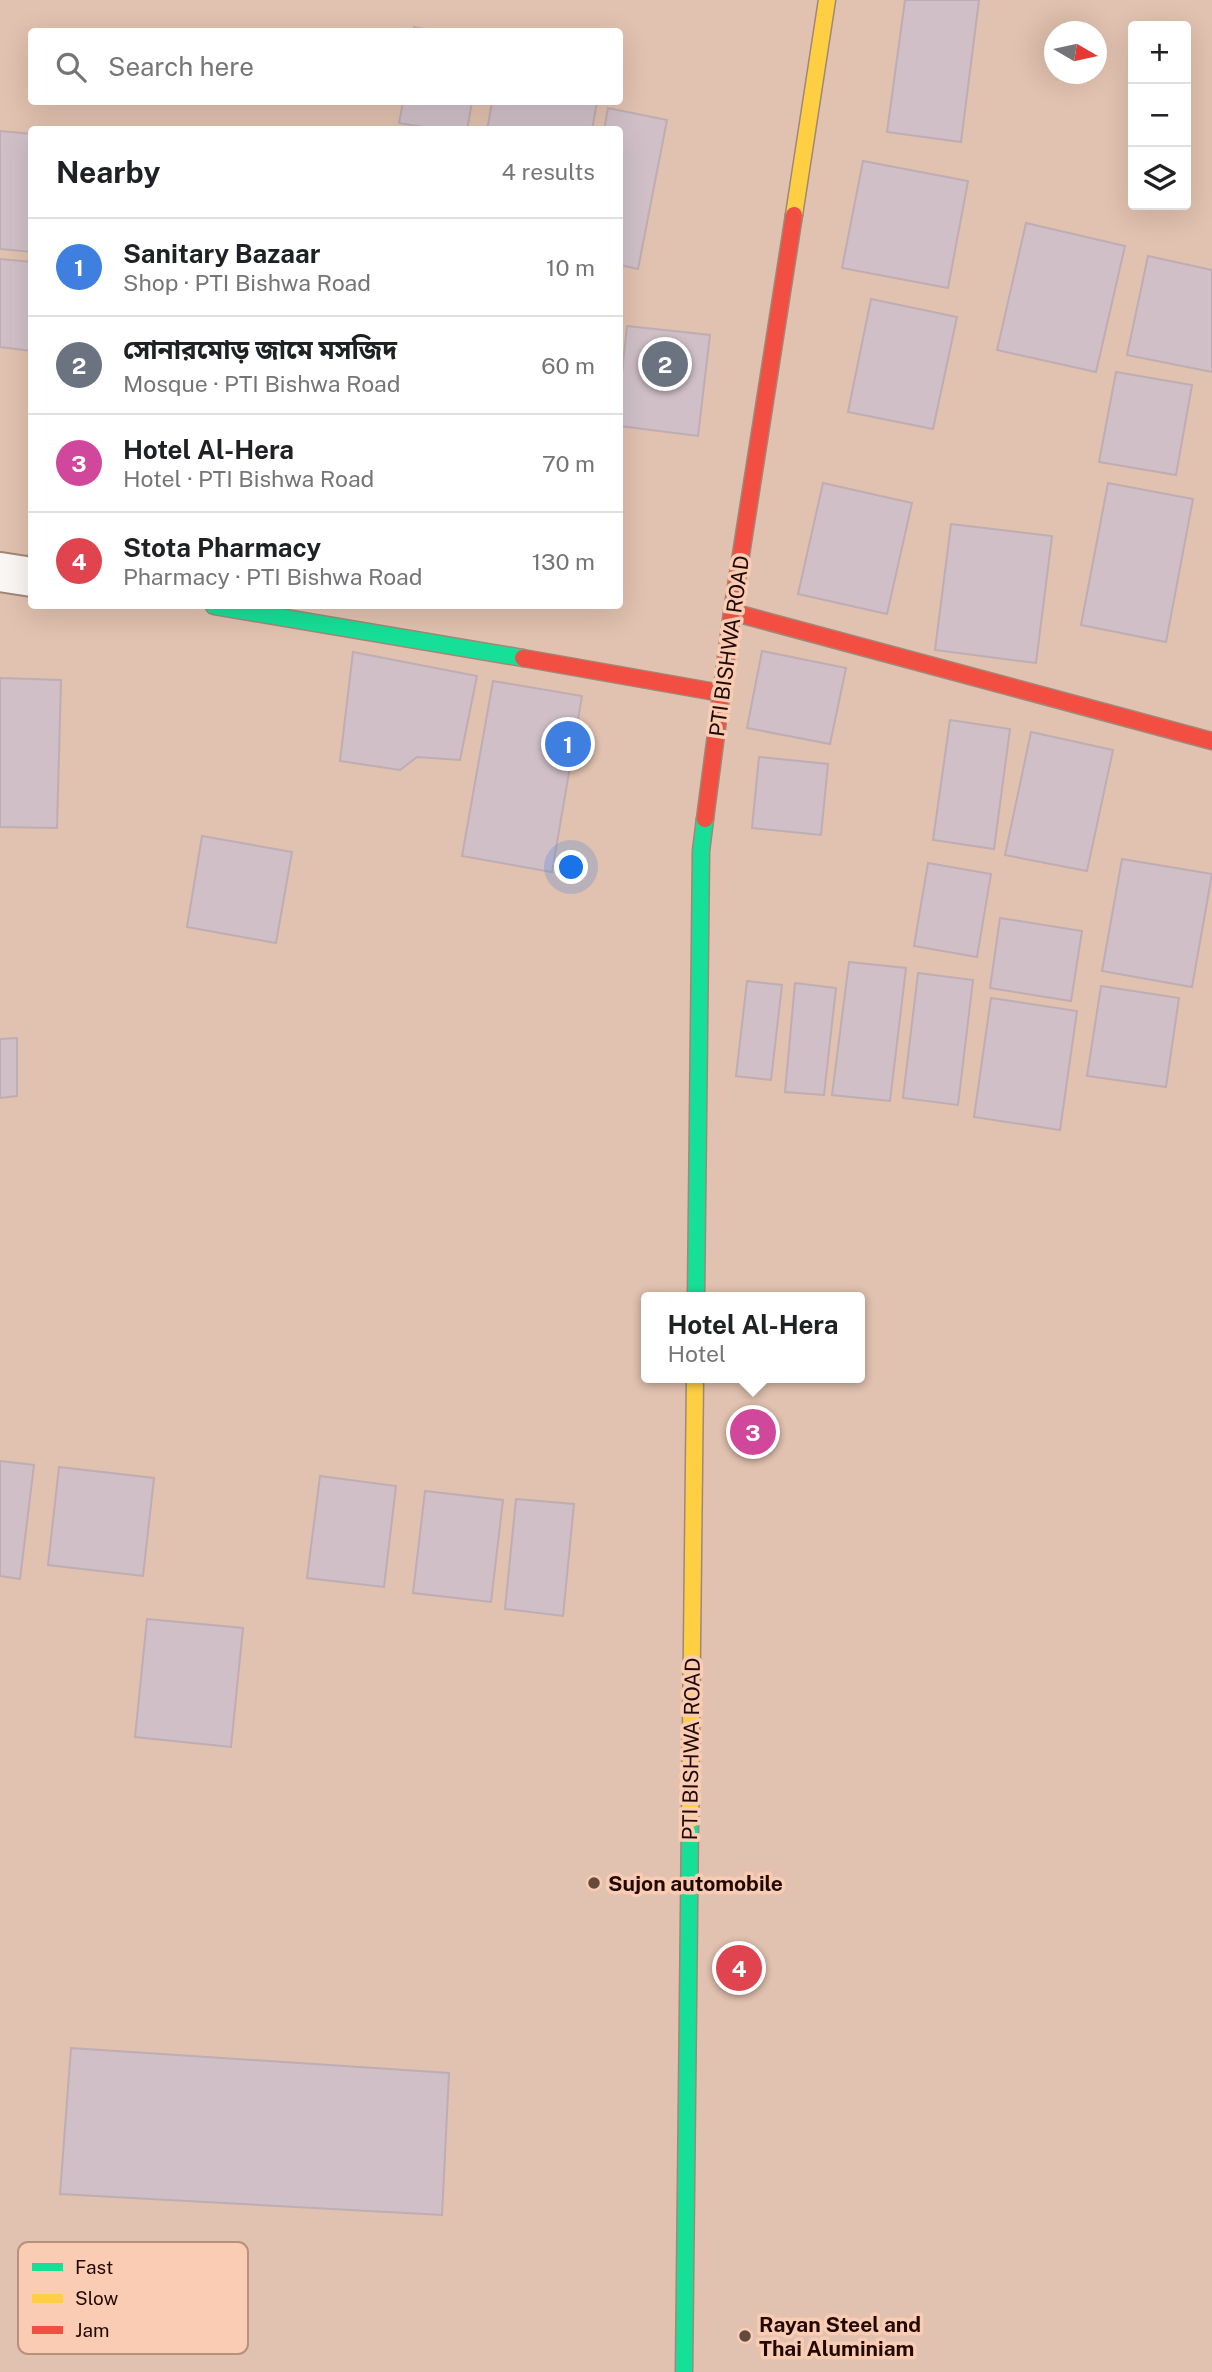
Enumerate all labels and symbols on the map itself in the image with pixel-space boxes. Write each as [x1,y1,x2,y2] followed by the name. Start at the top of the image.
[1044,21,1107,84] north arrow
[642,338,688,390] pin: 2
[704,554,754,738] street label: PTI BISHWA ROAD
[545,718,591,770] pin: 1
[554,850,588,884] your location
[730,1406,776,1458] pin: 3
[677,1657,705,1841] street label: PTI BISHWA ROAD
[608,1871,783,1896] place label: Sujon automobile
[586,1875,602,1891] marker: Sujon automobile
[716,1942,762,1994] pin: 4
[18,2242,248,2354] legend
[75,2256,113,2278] text: Fast
[75,2287,119,2309] text: Slow
[759,2312,921,2361] place label: Rayan Steel and Thai Aluminiam
[75,2319,109,2341] text: Jam
[737,2328,753,2344] marker: Rayan Steel and Thai Aluminiam

